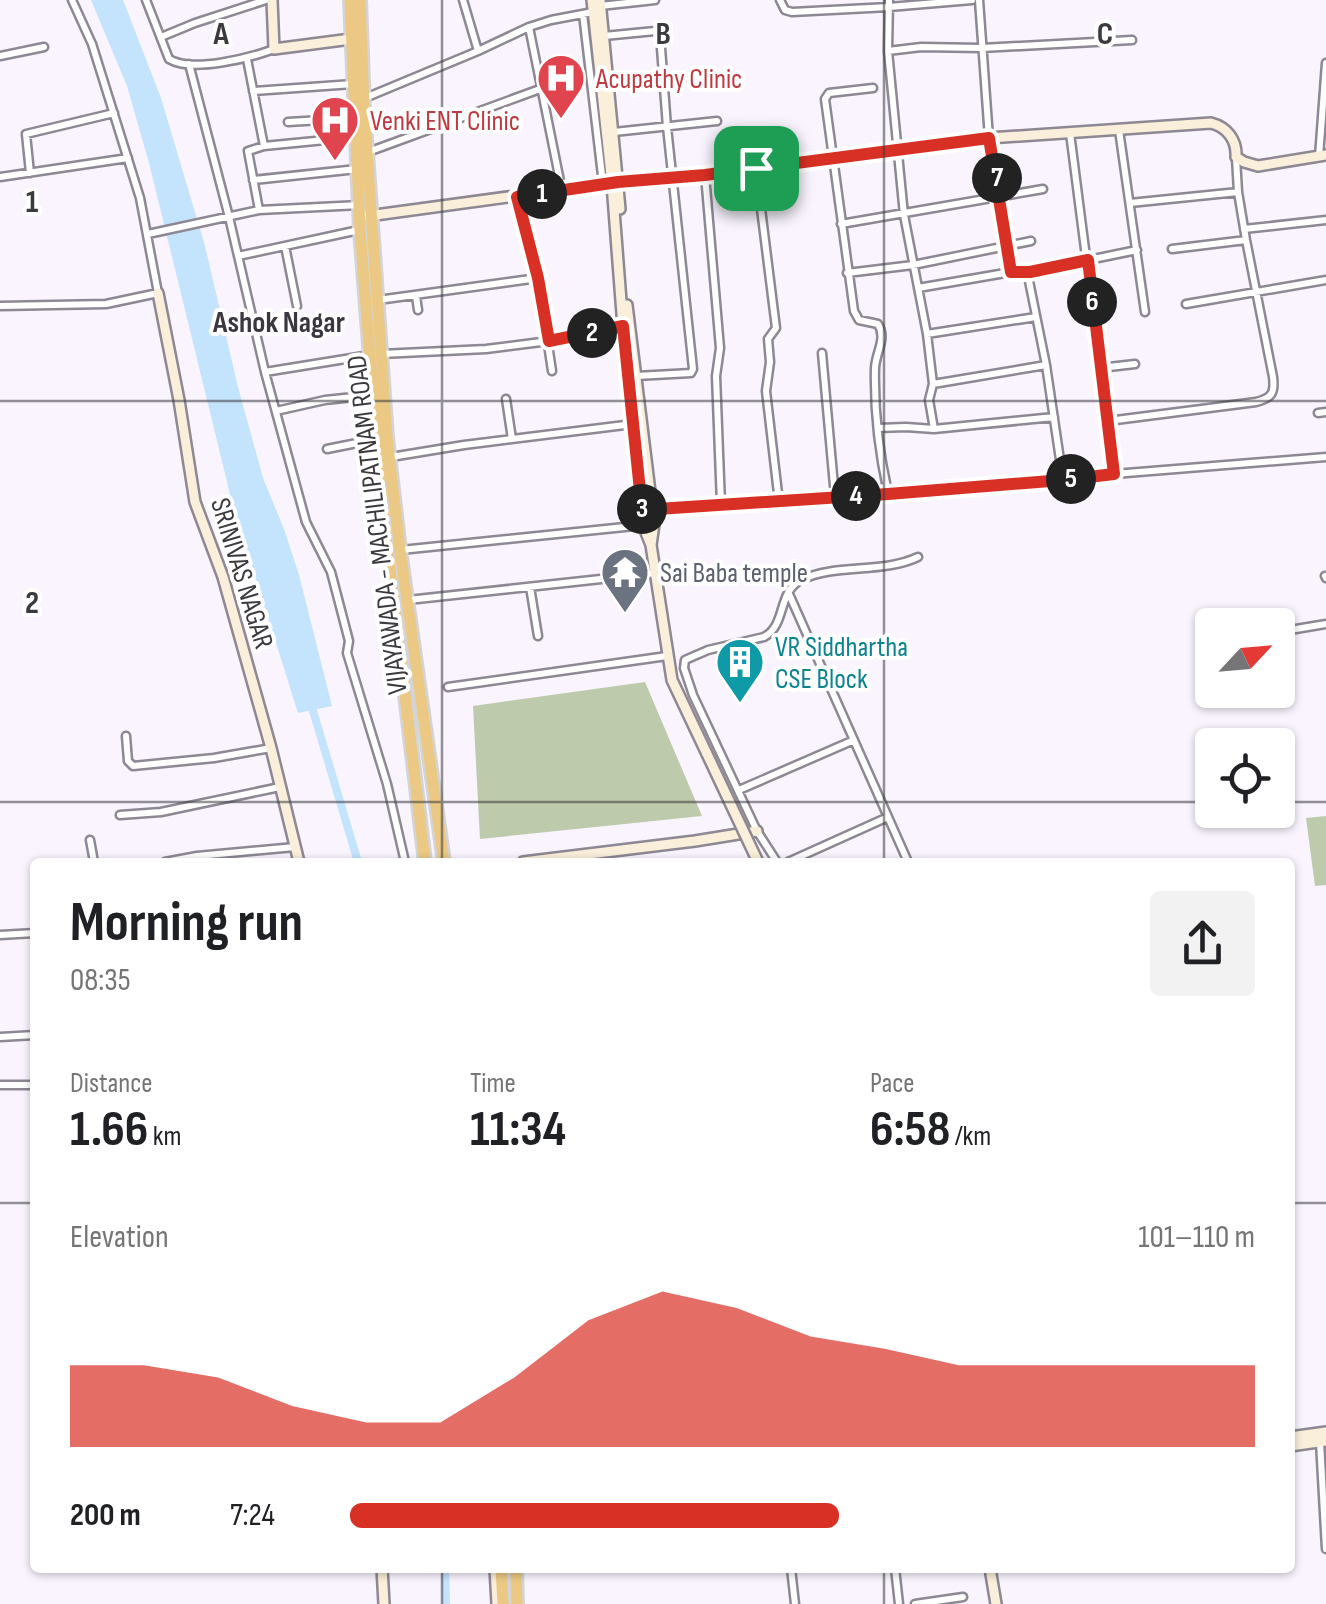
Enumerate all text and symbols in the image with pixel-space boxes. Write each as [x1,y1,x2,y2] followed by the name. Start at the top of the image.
[212,15,229,54] text: A
[655,15,671,54] text: B
[1097,15,1113,54] text: C
[535,52,587,120] hospital icon: Acupathy Clinic
[595,63,742,96] place label: Acupathy Clinic
[309,94,361,162] hospital icon: Venki ENT Clinic
[370,105,520,138] place label: Venki ENT Clinic
[714,126,799,211] pin
[729,141,784,196] icon: arrive
[972,153,1022,203] pin: 7
[991,161,1003,194] text: 7
[517,169,567,219] pin: 1
[537,177,547,210] text: 1
[26,183,39,222] text: 1
[1067,277,1117,327] pin: 6
[1085,285,1099,318] text: 6
[212,305,345,341] district label: Ashok Nagar
[567,308,617,358] pin: 2
[586,316,598,349] text: 2
[340,353,415,696] street label: VIJAYAWADA - MACHILIPATNAM ROAD
[1046,454,1096,504] pin: 5
[1065,462,1077,495] text: 5
[831,471,881,521] pin: 4
[849,479,863,512] text: 4
[617,484,667,534] pin: 3
[636,492,648,525] text: 3
[203,494,280,653] street label: SRINIVAS NAGAR
[599,546,651,614] temple icon: Sai Baba temple
[660,557,808,590] place label: Sai Baba temple
[25,584,39,623] text: 2
[1195,608,1295,708] north arrow
[1195,608,1295,828] map controls
[775,631,908,696] place label: VR Siddhartha CSE Block
[714,636,766,704] building icon: VR Siddhartha CSE Block
[1195,728,1295,828] button: locate
[70,890,303,957] text: Morning run
[1150,891,1255,996] button: share
[70,961,131,1000] text: 08:35
[70,1067,153,1100] text: Distance
[470,1067,516,1100] text: Time
[870,1067,915,1100] text: Pace
[70,1100,148,1160] text: 1.66
[470,1100,566,1160] text: 11:34
[870,1100,950,1160] text: 6:58
[148,1120,181,1153] text: km
[950,1120,991,1153] text: /km
[70,1218,169,1257] text: Elevation
[1138,1218,1255,1257] text: 101–110 m
[70,1496,141,1535] text: 200 m
[230,1496,275,1535] text: 7:24

